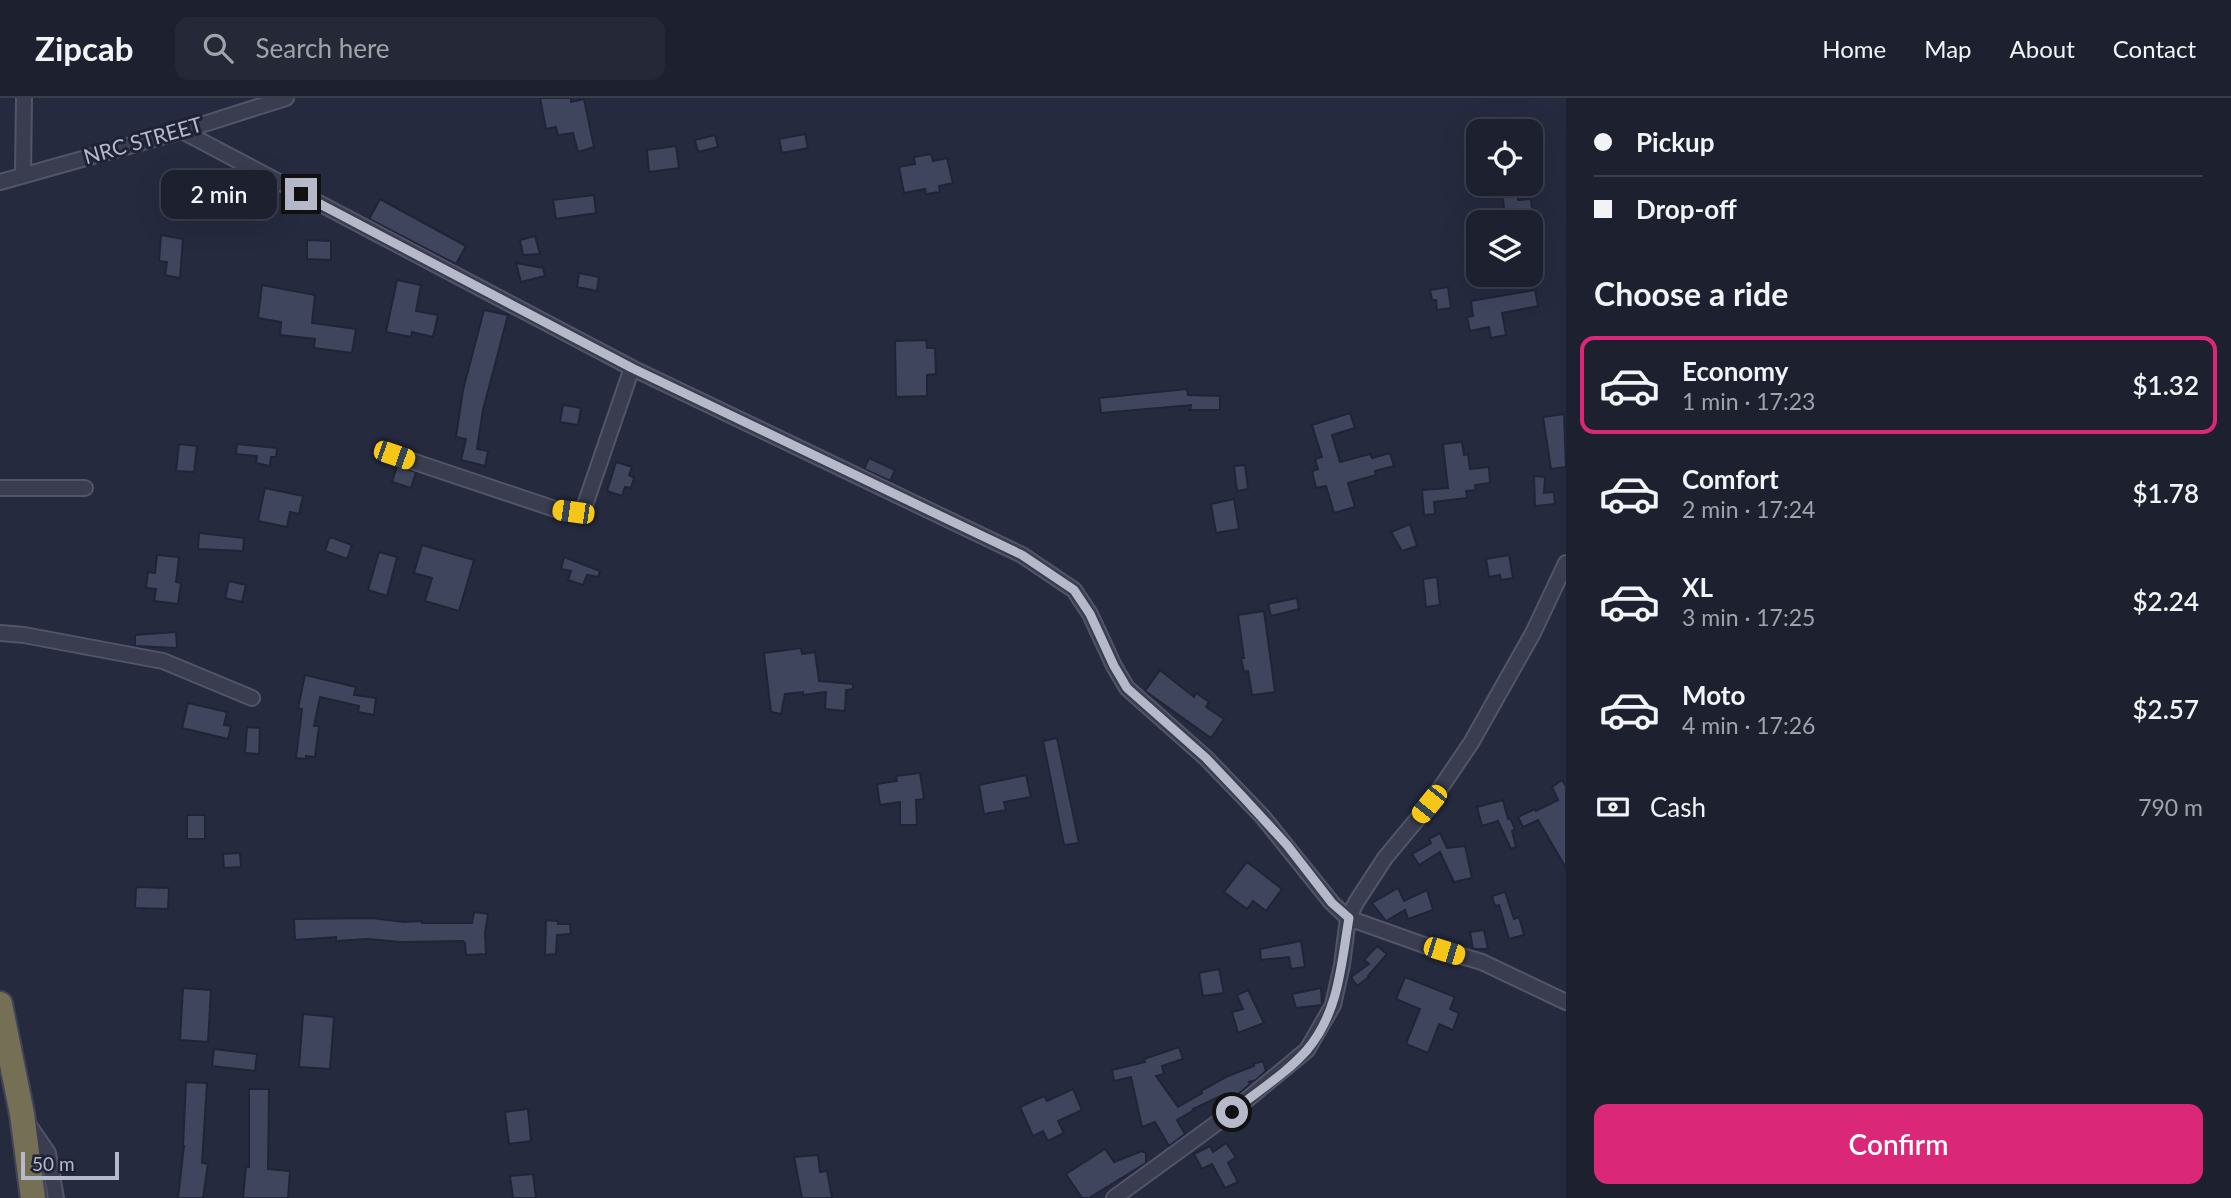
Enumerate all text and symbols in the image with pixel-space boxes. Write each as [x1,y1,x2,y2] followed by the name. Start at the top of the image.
[175,17,665,80] search box
[35,28,133,68] text: Zipcab
[199,29,237,67] icon: search
[255,32,390,64] text: Search here
[1822,34,1886,63] text: Home
[1924,34,1972,63] text: Map
[2010,34,2075,63] text: About
[2113,34,2196,63] text: Contact
[80,111,205,168] street label: NRC STREET
[1466,119,1543,287] map controls
[1466,119,1543,196] button: locate
[1636,126,1715,158] text: Pickup
[161,170,276,218] callout: 2 min
[285,178,317,210] route end
[191,180,247,208] text: 2 min
[1636,193,1737,225] text: Drop-off
[1466,210,1543,287] button: layers
[1594,274,1788,313] text: Choose a ride
[1598,354,1661,417] icon: car
[1682,355,1788,387] text: Economy
[2133,369,2199,401] text: $1.32
[1682,387,1815,415] text: 1 min · 17:23
[371,438,418,472] car
[1598,462,1661,525] icon: car
[1682,463,1779,495] text: Comfort
[2133,477,2199,509] text: $1.78
[1682,495,1815,523] text: 2 min · 17:24
[551,499,596,525] car
[1598,570,1661,633] icon: car
[1682,571,1713,603] text: XL
[2133,585,2199,617] text: $2.24
[1682,603,1815,631] text: 3 min · 17:25
[1598,678,1661,741] icon: car
[1682,679,1745,711] text: Moto
[2133,693,2199,725] text: $2.57
[1682,711,1815,739] text: 4 min · 17:26
[1408,781,1451,827] car
[1594,788,1632,826] icon: cash
[1650,791,1706,823] text: Cash
[2138,793,2203,821] text: 790 m
[1421,935,1468,967] car
[1216,1096,1248,1128] route start
[1594,1104,2203,1184] button: Confirm
[21,1149,119,1181] scale bar
[32,1152,75,1175] text: 50 m

